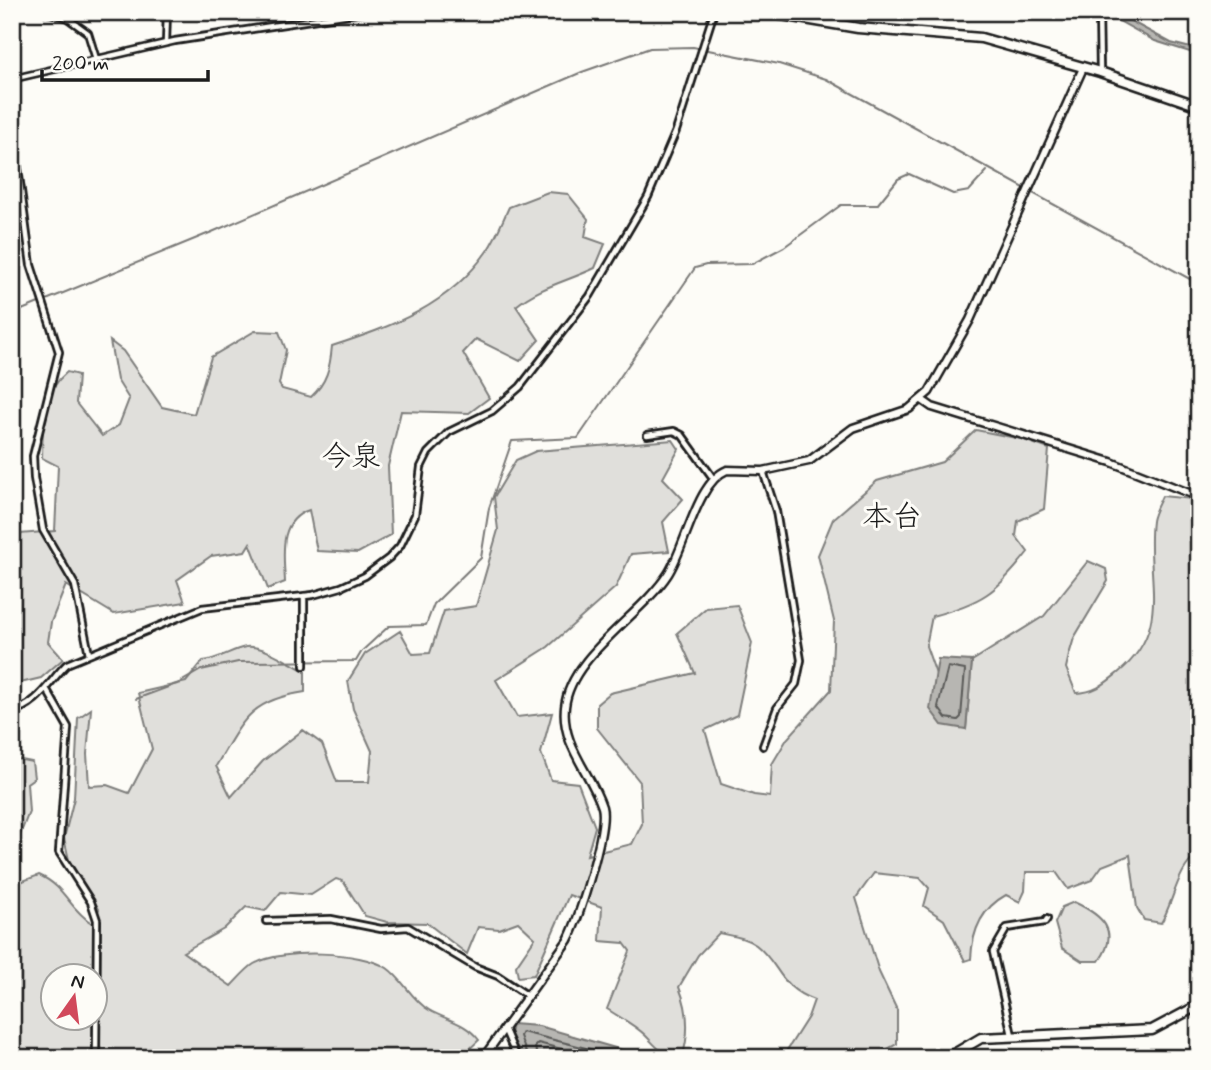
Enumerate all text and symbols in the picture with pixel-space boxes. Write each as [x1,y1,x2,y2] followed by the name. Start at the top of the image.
[42,38,208,82] scale bar
[52,50,109,78] text: 200 m
[321,438,381,477] district label: 今泉
[862,498,922,537] district label: 本台
[38,962,108,1032] north arrow
[69,968,87,996] text: N

